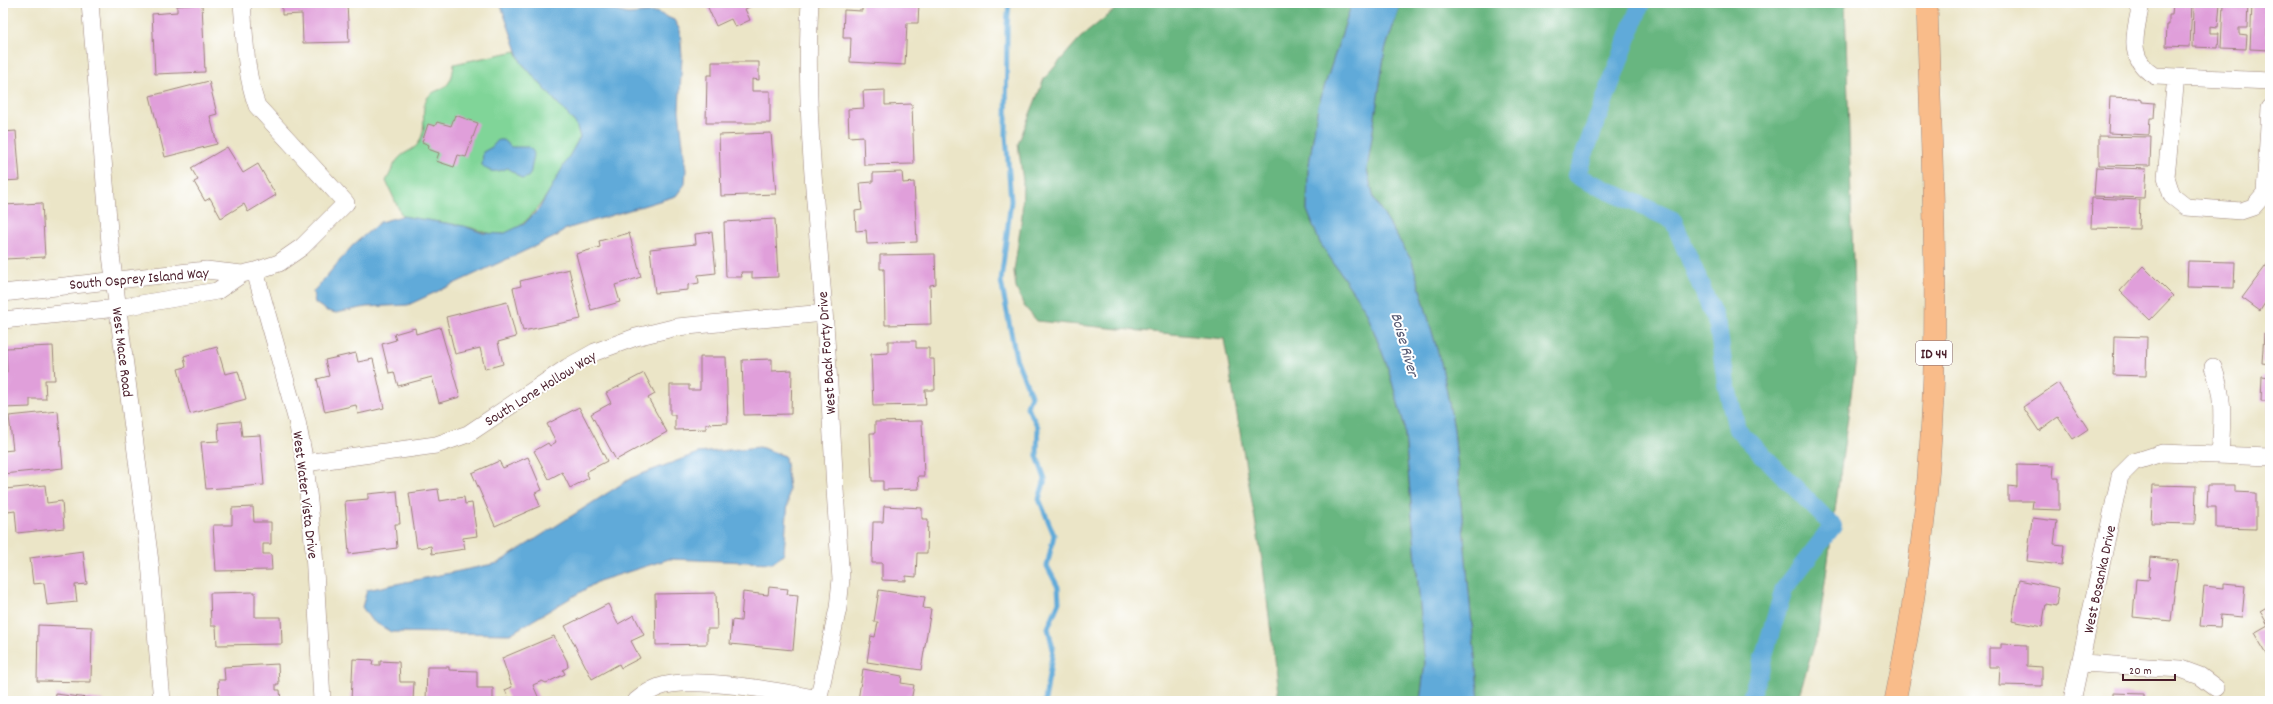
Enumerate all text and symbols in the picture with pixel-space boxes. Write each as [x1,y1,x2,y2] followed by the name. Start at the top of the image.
[69,263,211,297] street label: South Osprey Island Way
[813,290,843,415] street label: West Back Forty Drive
[105,306,137,398] street label: West Mace Road
[1384,310,1424,381] water label: Boise River
[1916,341,1952,365] road number: ID 44
[481,346,602,433] street label: South Lone Hollow Way
[285,430,323,561] street label: West Water Vista Drive
[2079,523,2123,636] street label: West Bosanka Drive
[2123,656,2175,682] scale bar
[2129,663,2152,680] text: 20 m

